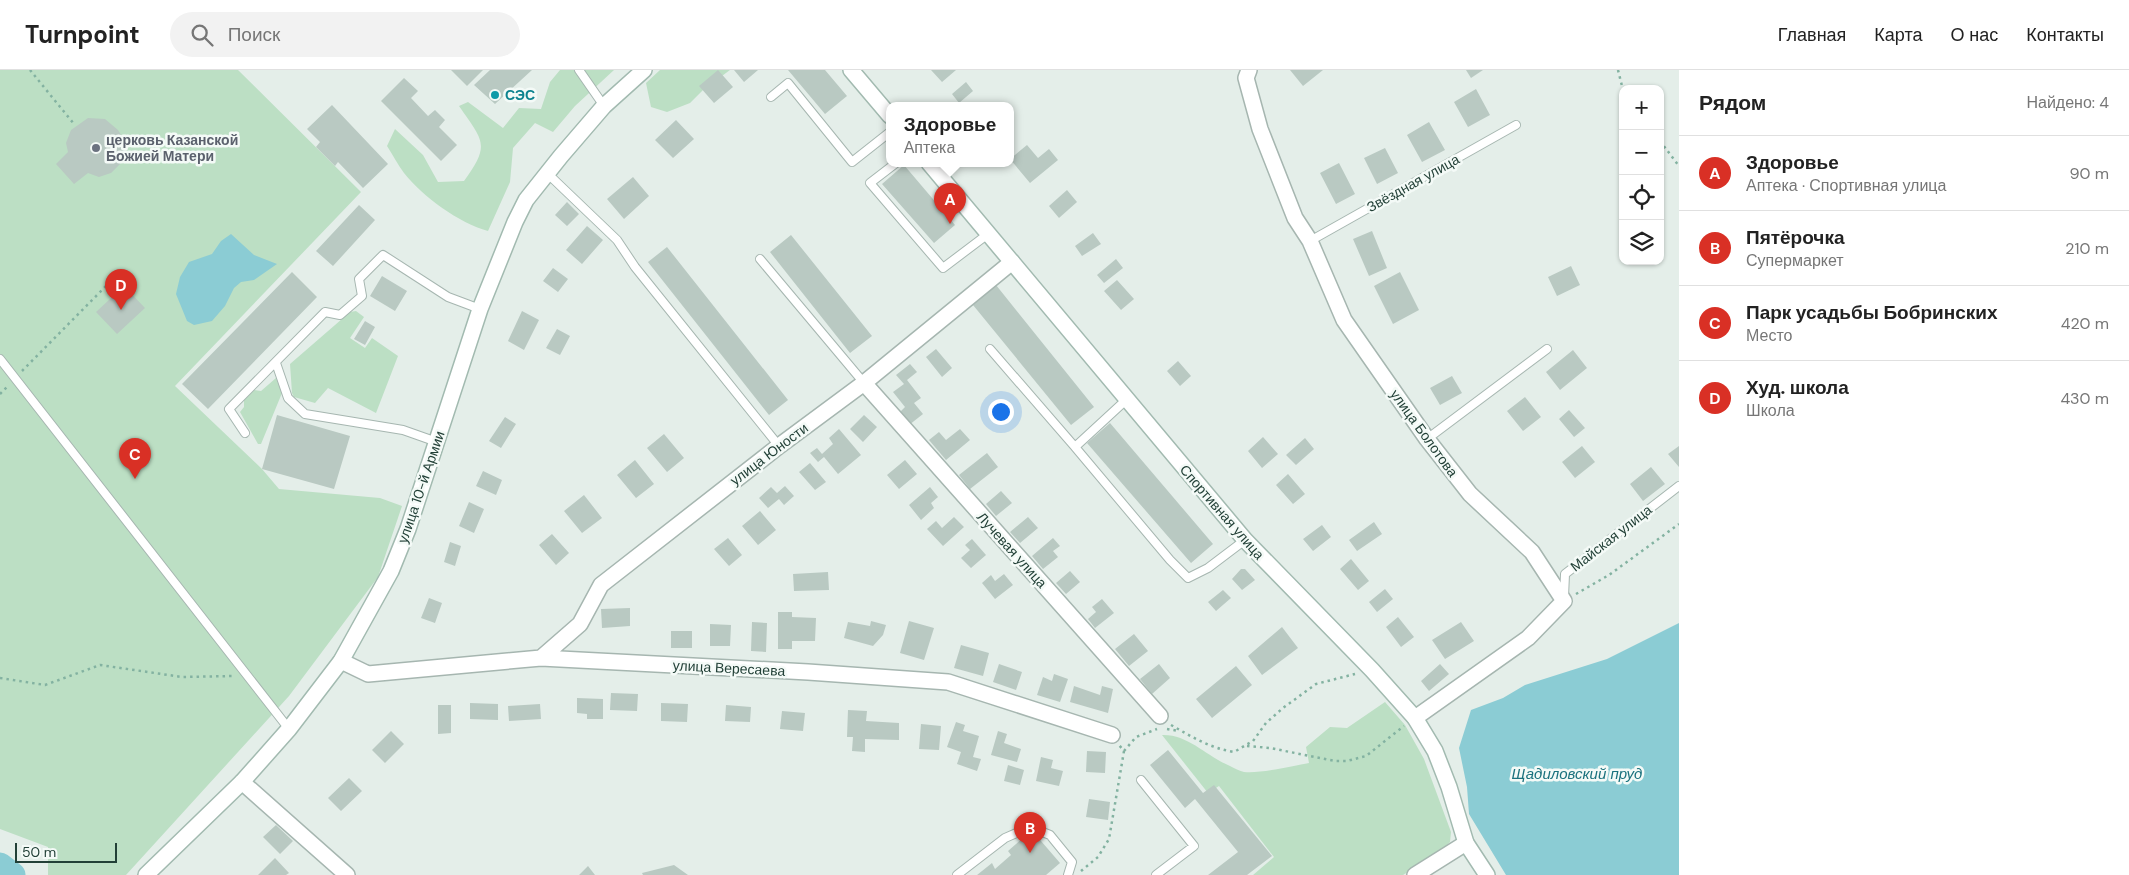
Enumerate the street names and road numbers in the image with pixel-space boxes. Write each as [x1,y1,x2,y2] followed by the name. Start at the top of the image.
[1363,150,1463,216] street label: Звёздная улица
[1386,386,1462,480] street label: улица Болотова
[726,419,812,489] street label: улица Юности
[393,428,449,546] street label: улица 10-й Армии
[1176,461,1268,563] street label: Спортивная улица
[1567,500,1655,575] street label: Майская улица
[973,508,1051,592] street label: Лучевая улица
[672,656,786,680] street label: улица Вересаева

